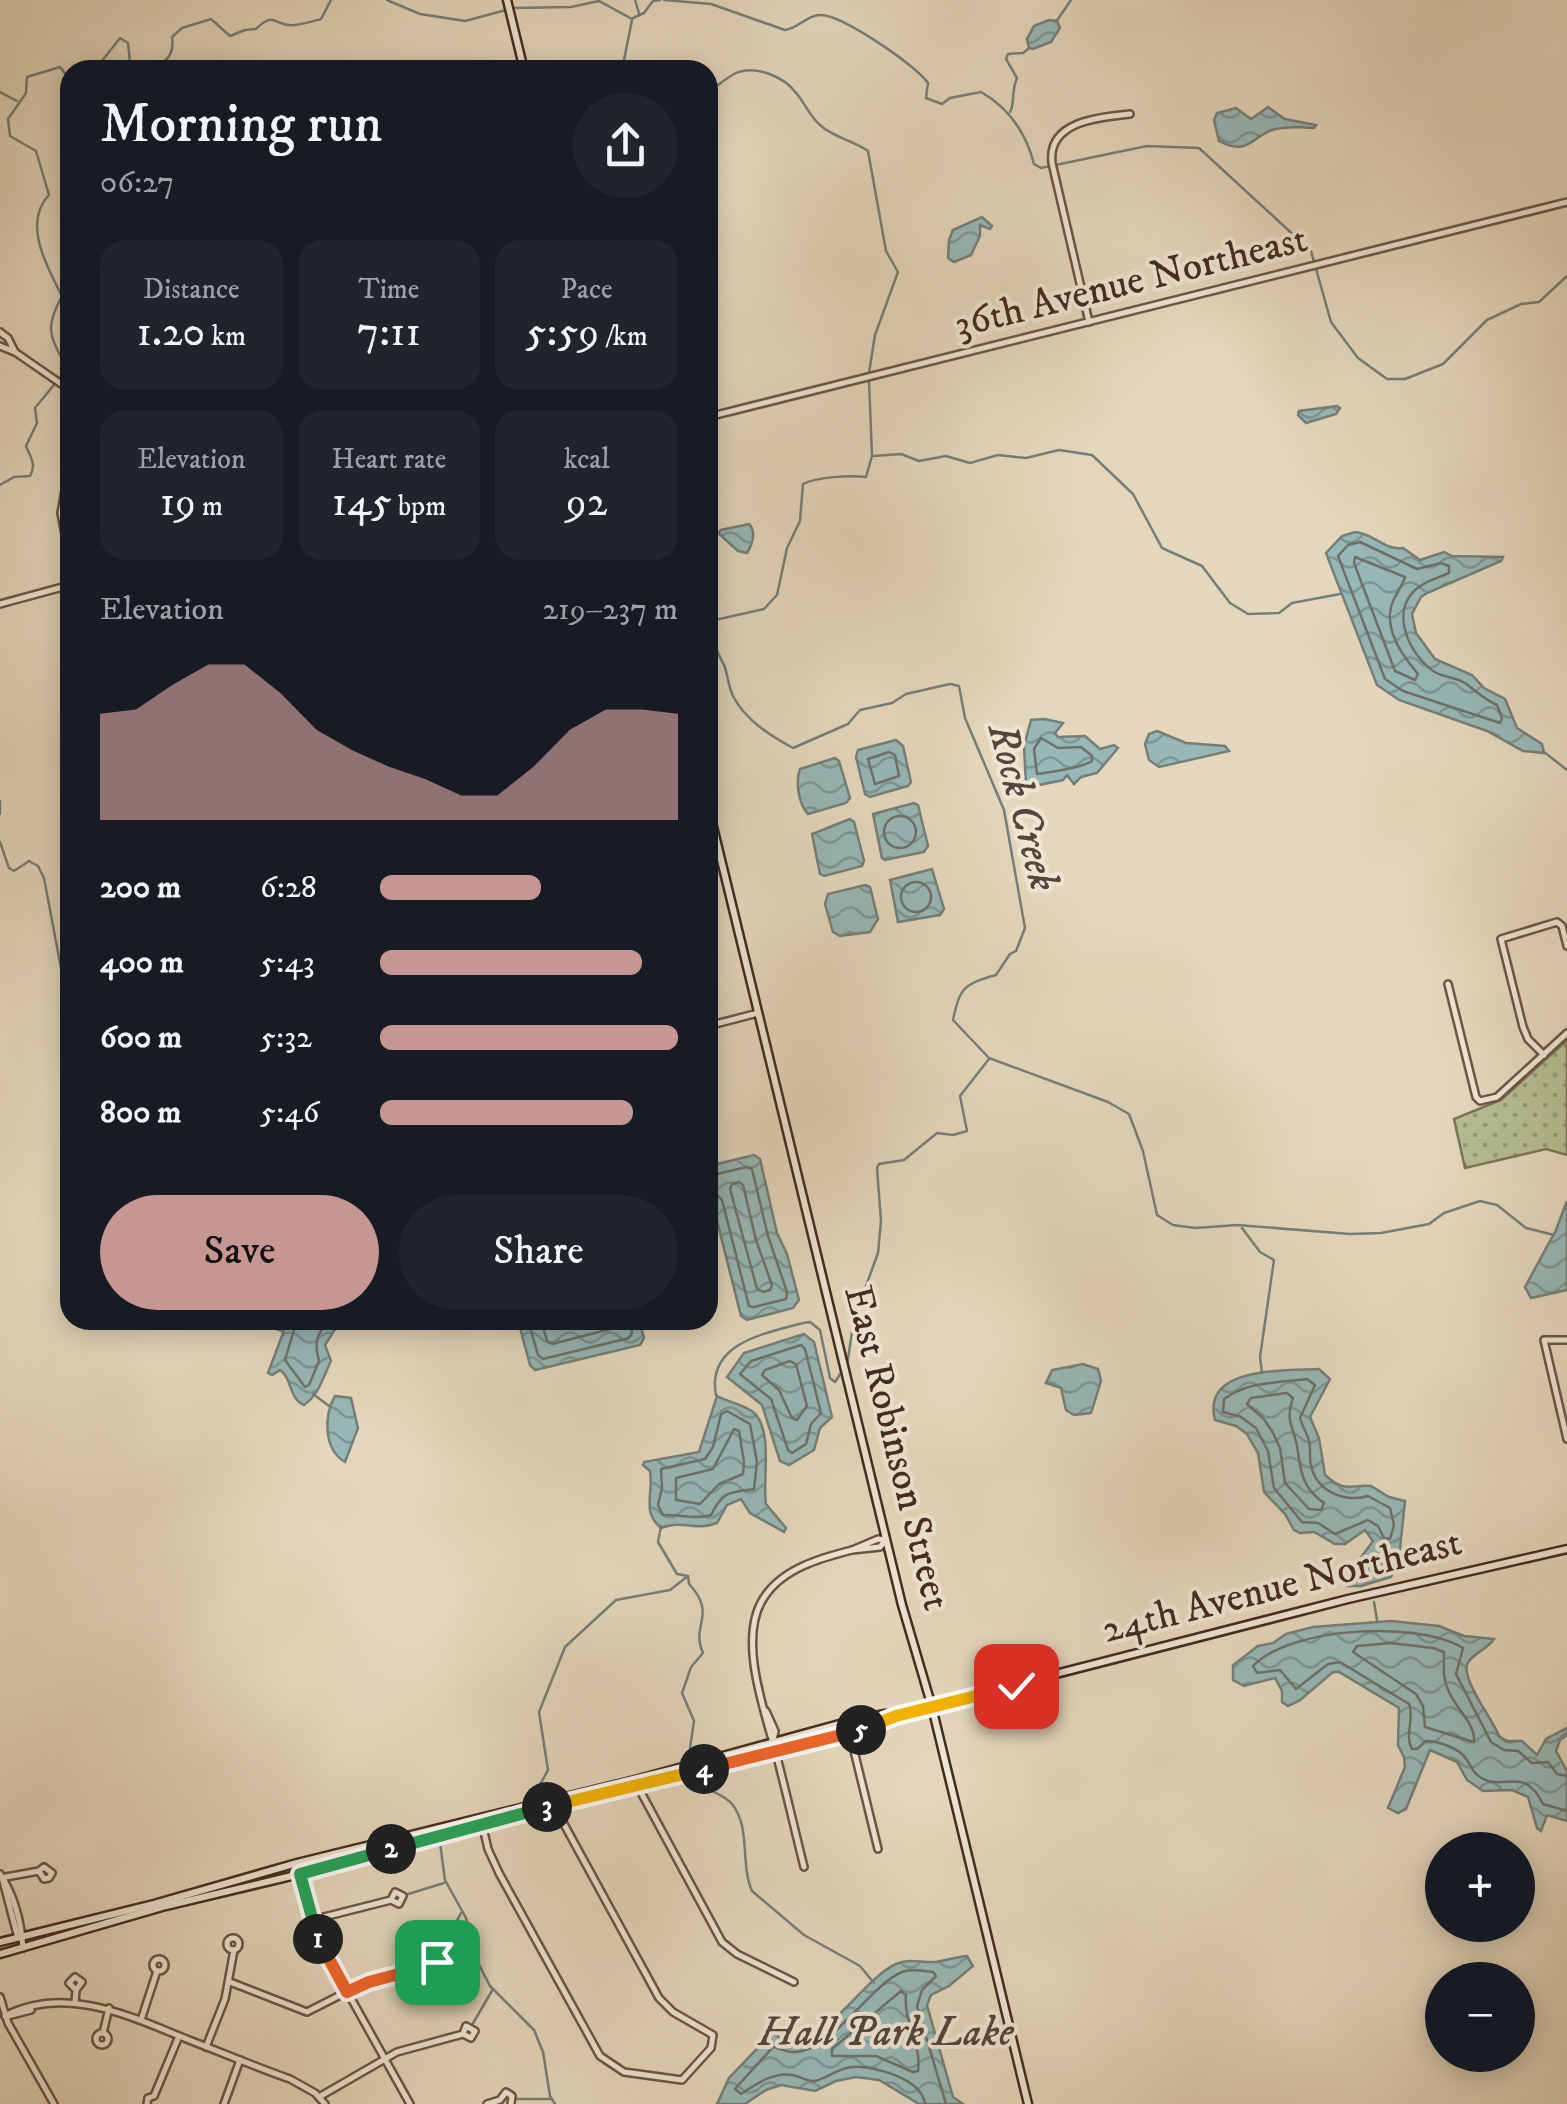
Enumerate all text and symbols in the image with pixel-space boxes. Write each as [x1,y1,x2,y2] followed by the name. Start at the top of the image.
[100,91,382,160] text: Morning run
[573,93,678,198] button: share
[100,163,174,203] text: 06:27
[950,215,1312,351] street label: 36th Avenue Northeast
[143,272,240,307] text: Distance
[359,272,419,307] text: Time
[561,272,613,307] text: Pace
[137,307,205,359] text: 1.20
[357,307,421,359] text: 7:11
[526,307,599,359] text: 5:59
[205,319,246,354] text: km
[599,319,648,354] text: /km
[137,442,246,477] text: Elevation
[332,442,446,477] text: Heart rate
[564,442,610,477] text: kcal
[160,477,196,529] text: 19
[332,477,392,529] text: 145
[566,477,607,529] text: 92
[196,489,223,524] text: m
[392,489,446,524] text: bpm
[100,590,224,630] text: Elevation
[542,590,678,630] text: 219–237 m
[974,716,1069,897] water label: Rock Creek
[100,868,181,908] text: 200 m
[260,868,317,908] text: 6:28
[100,943,184,983] text: 400 m
[260,943,315,983] text: 5:43
[100,1018,182,1058] text: 600 m
[260,1018,312,1058] text: 5:32
[100,1093,181,1133] text: 800 m
[260,1093,319,1133] text: 5:46
[100,1195,379,1310] button: Save
[399,1195,678,1310] button: Share
[831,1281,961,1615] street label: East Robinson Street
[1097,1518,1467,1656] street label: 24th Avenue Northeast
[974,1644,1059,1729] pin
[989,1659,1044,1714] icon: check
[836,1705,886,1755] pin: 5
[854,1712,868,1747] text: 5
[679,1744,729,1794] pin: 4
[696,1751,712,1786] text: 4
[522,1782,572,1832] pin: 3
[542,1789,552,1824] text: 3
[366,1824,416,1874] pin: 2
[384,1831,398,1866] text: 2
[1425,1832,1535,2072] map controls
[1425,1832,1535,1942] button: +
[293,1914,343,1964] pin: 1
[395,1920,480,2005] pin
[313,1921,323,1956] text: 1
[410,1935,465,1990] icon: arrive
[1425,1962,1535,2072] button: −
[757,2007,1015,2059] water label: Hall Park Lake

